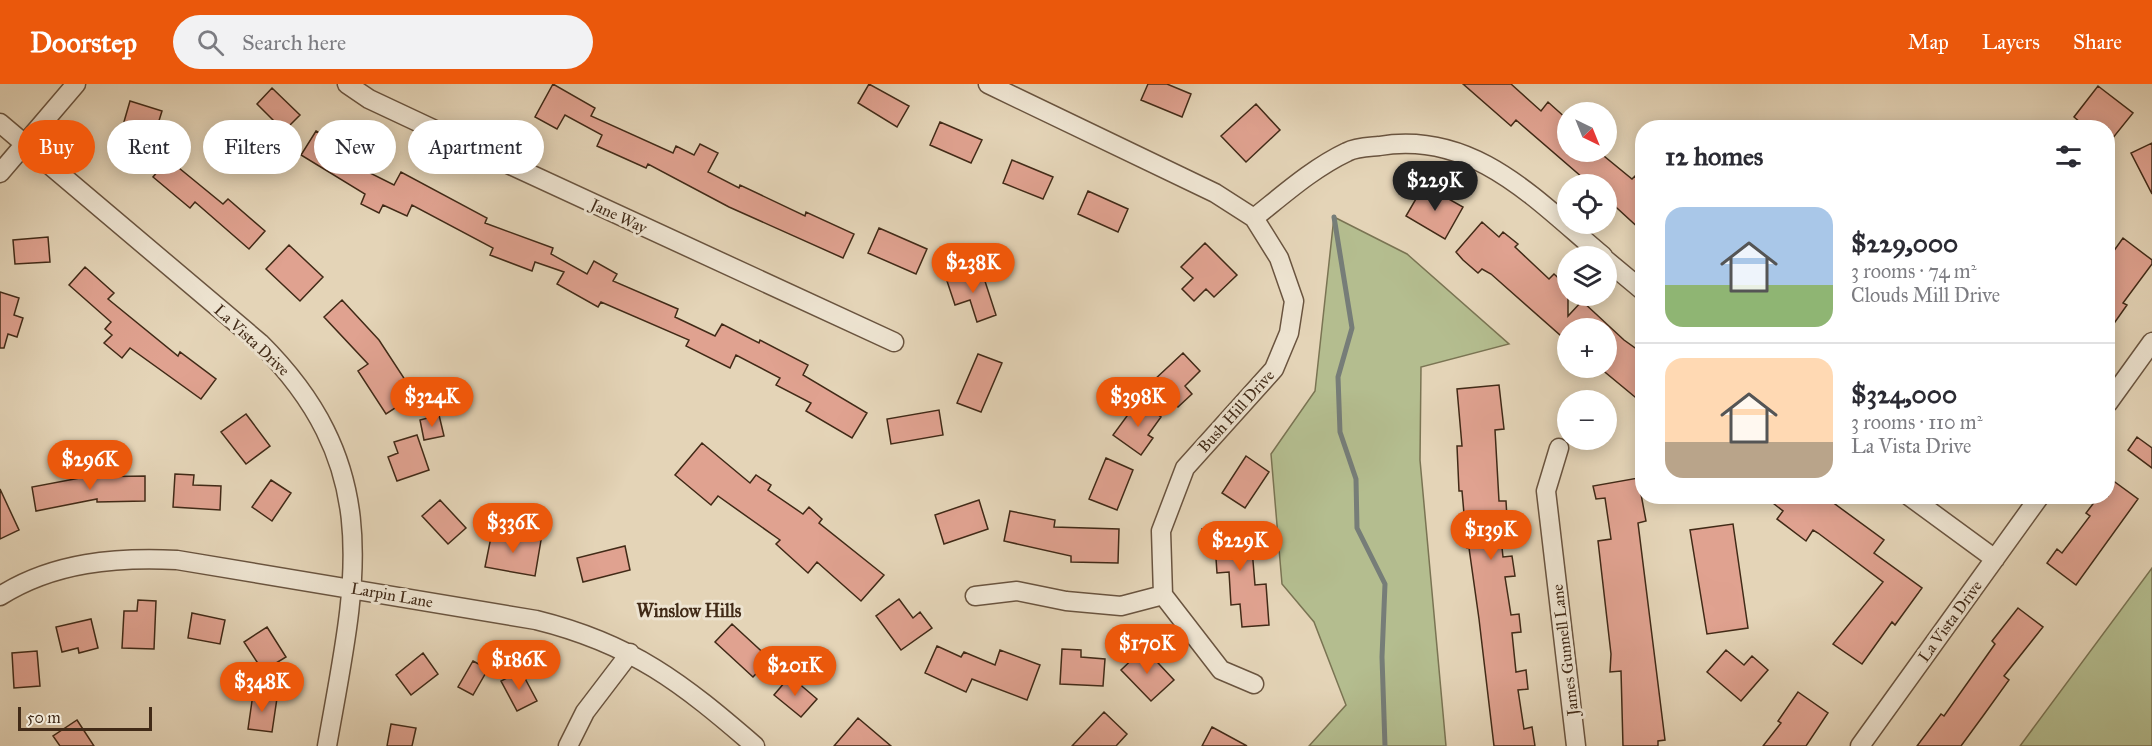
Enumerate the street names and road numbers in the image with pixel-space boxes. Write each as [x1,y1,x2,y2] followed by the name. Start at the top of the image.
[586,194,651,238] street label: Jane Way
[210,300,294,380] street label: La Vista Drive
[1194,366,1278,456] street label: Bush Hill Drive
[1914,576,1986,666] street label: La Vista Drive
[349,578,435,612] street label: Larpin Lane
[1547,583,1584,719] street label: James Gunnell Lane

